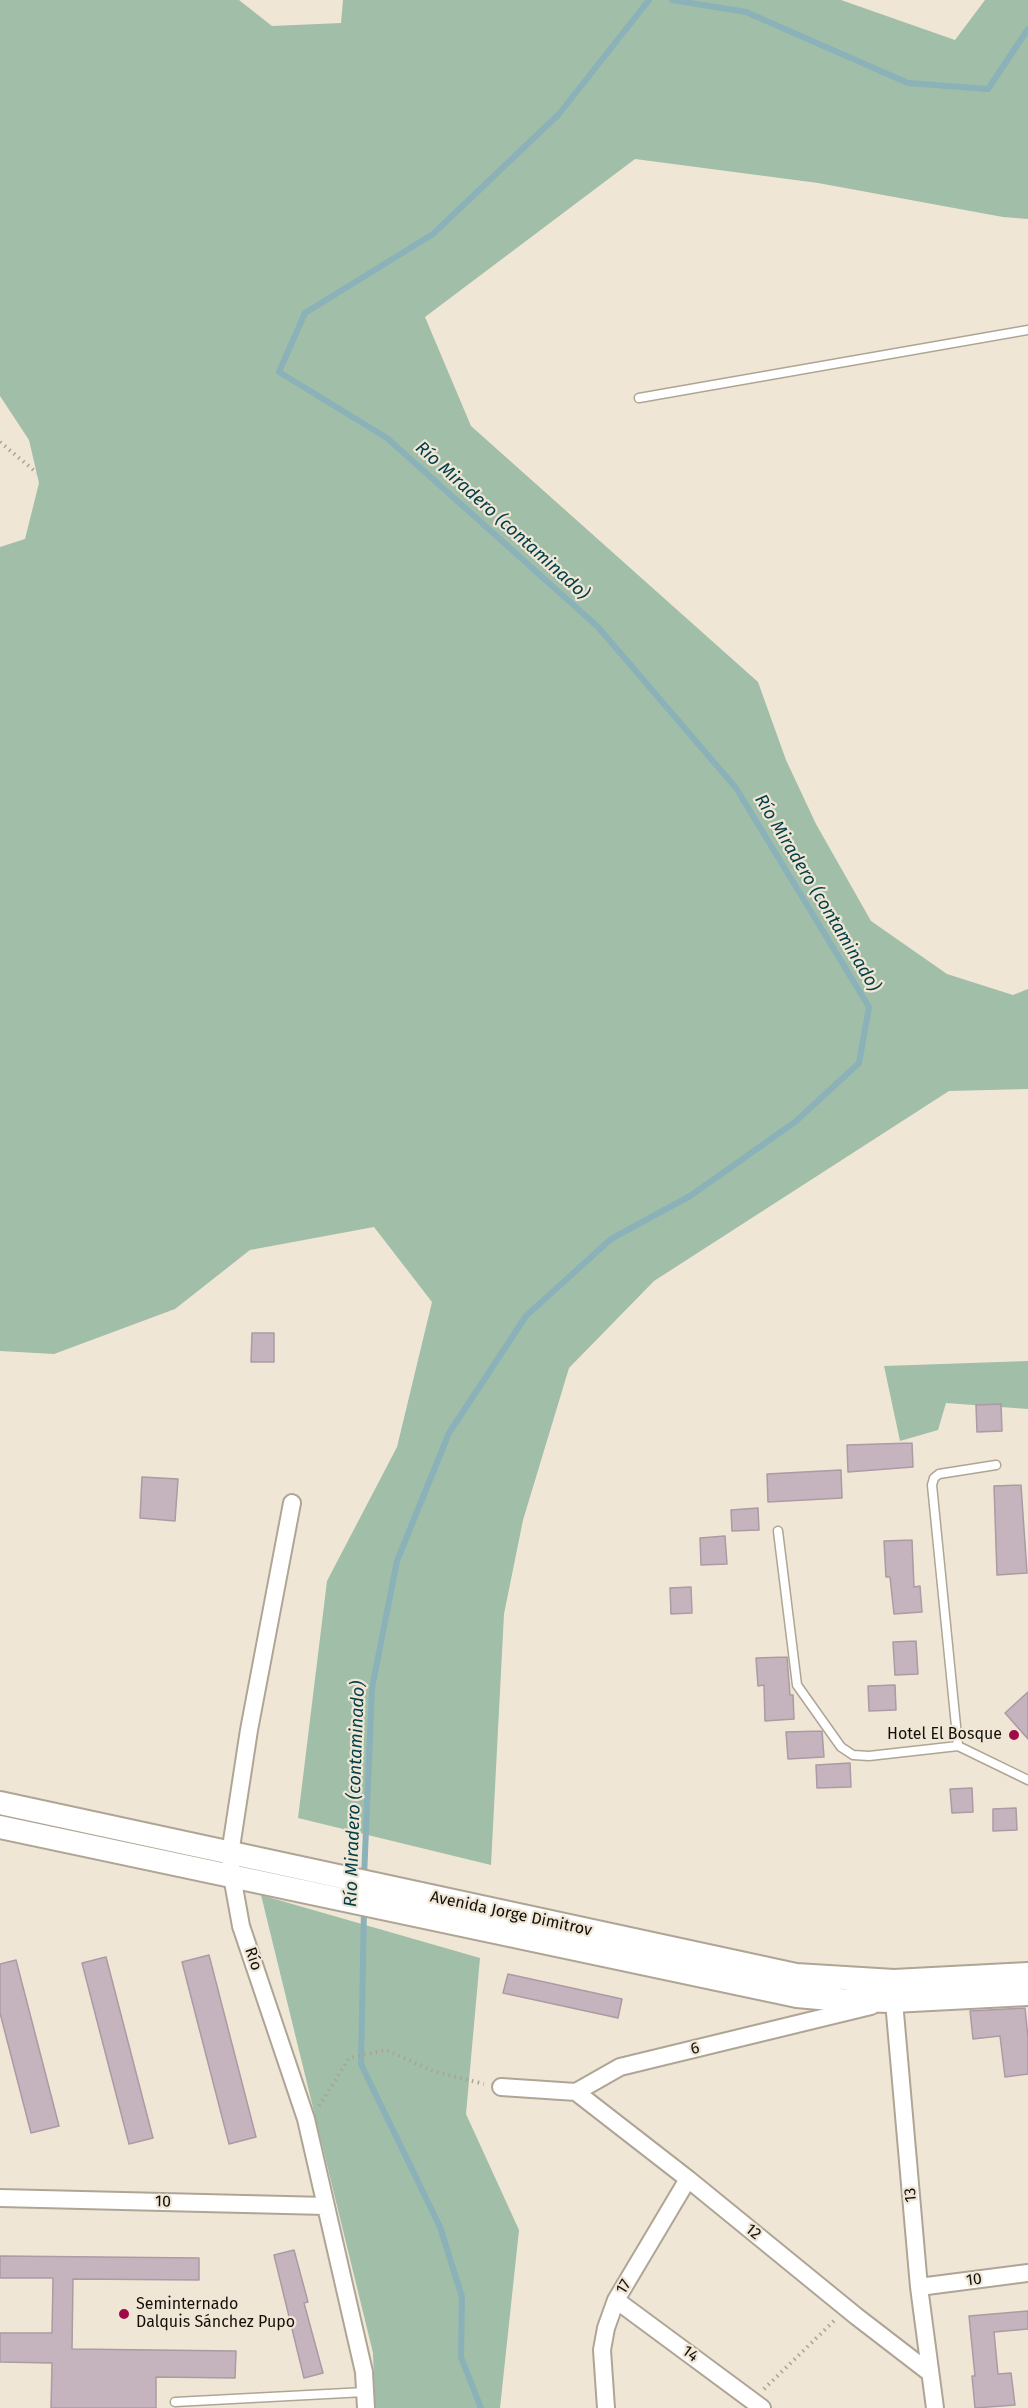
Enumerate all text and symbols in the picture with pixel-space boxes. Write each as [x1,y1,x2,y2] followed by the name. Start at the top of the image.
[411,437,593,605] water label: Río Miradero (contaminado)
[749,790,885,996] water label: Río Miradero (contaminado)
[340,1681,370,1907] water label: Río Miradero (contaminado)
[887,1725,1002,1745] place label: Hotel El Bosque
[1007,1728,1021,1742] marker: Hotel El Bosque
[428,1887,594,1941] street label: Avenida Jorge Dimitrov
[240,1945,266,1973] street label: Río
[689,2039,701,2059] street label: 6
[901,2187,921,2203] street label: 13
[155,2192,171,2212] street label: 10
[741,2220,765,2244] street label: 12
[965,2270,983,2290] street label: 10
[612,2276,636,2298] street label: 17
[136,2295,295,2333] place label: Seminternado Dalquis Sánchez Pupo
[117,2307,131,2321] marker: Seminternado Dalquis Sánchez Pupo
[678,2342,702,2366] street label: 14

